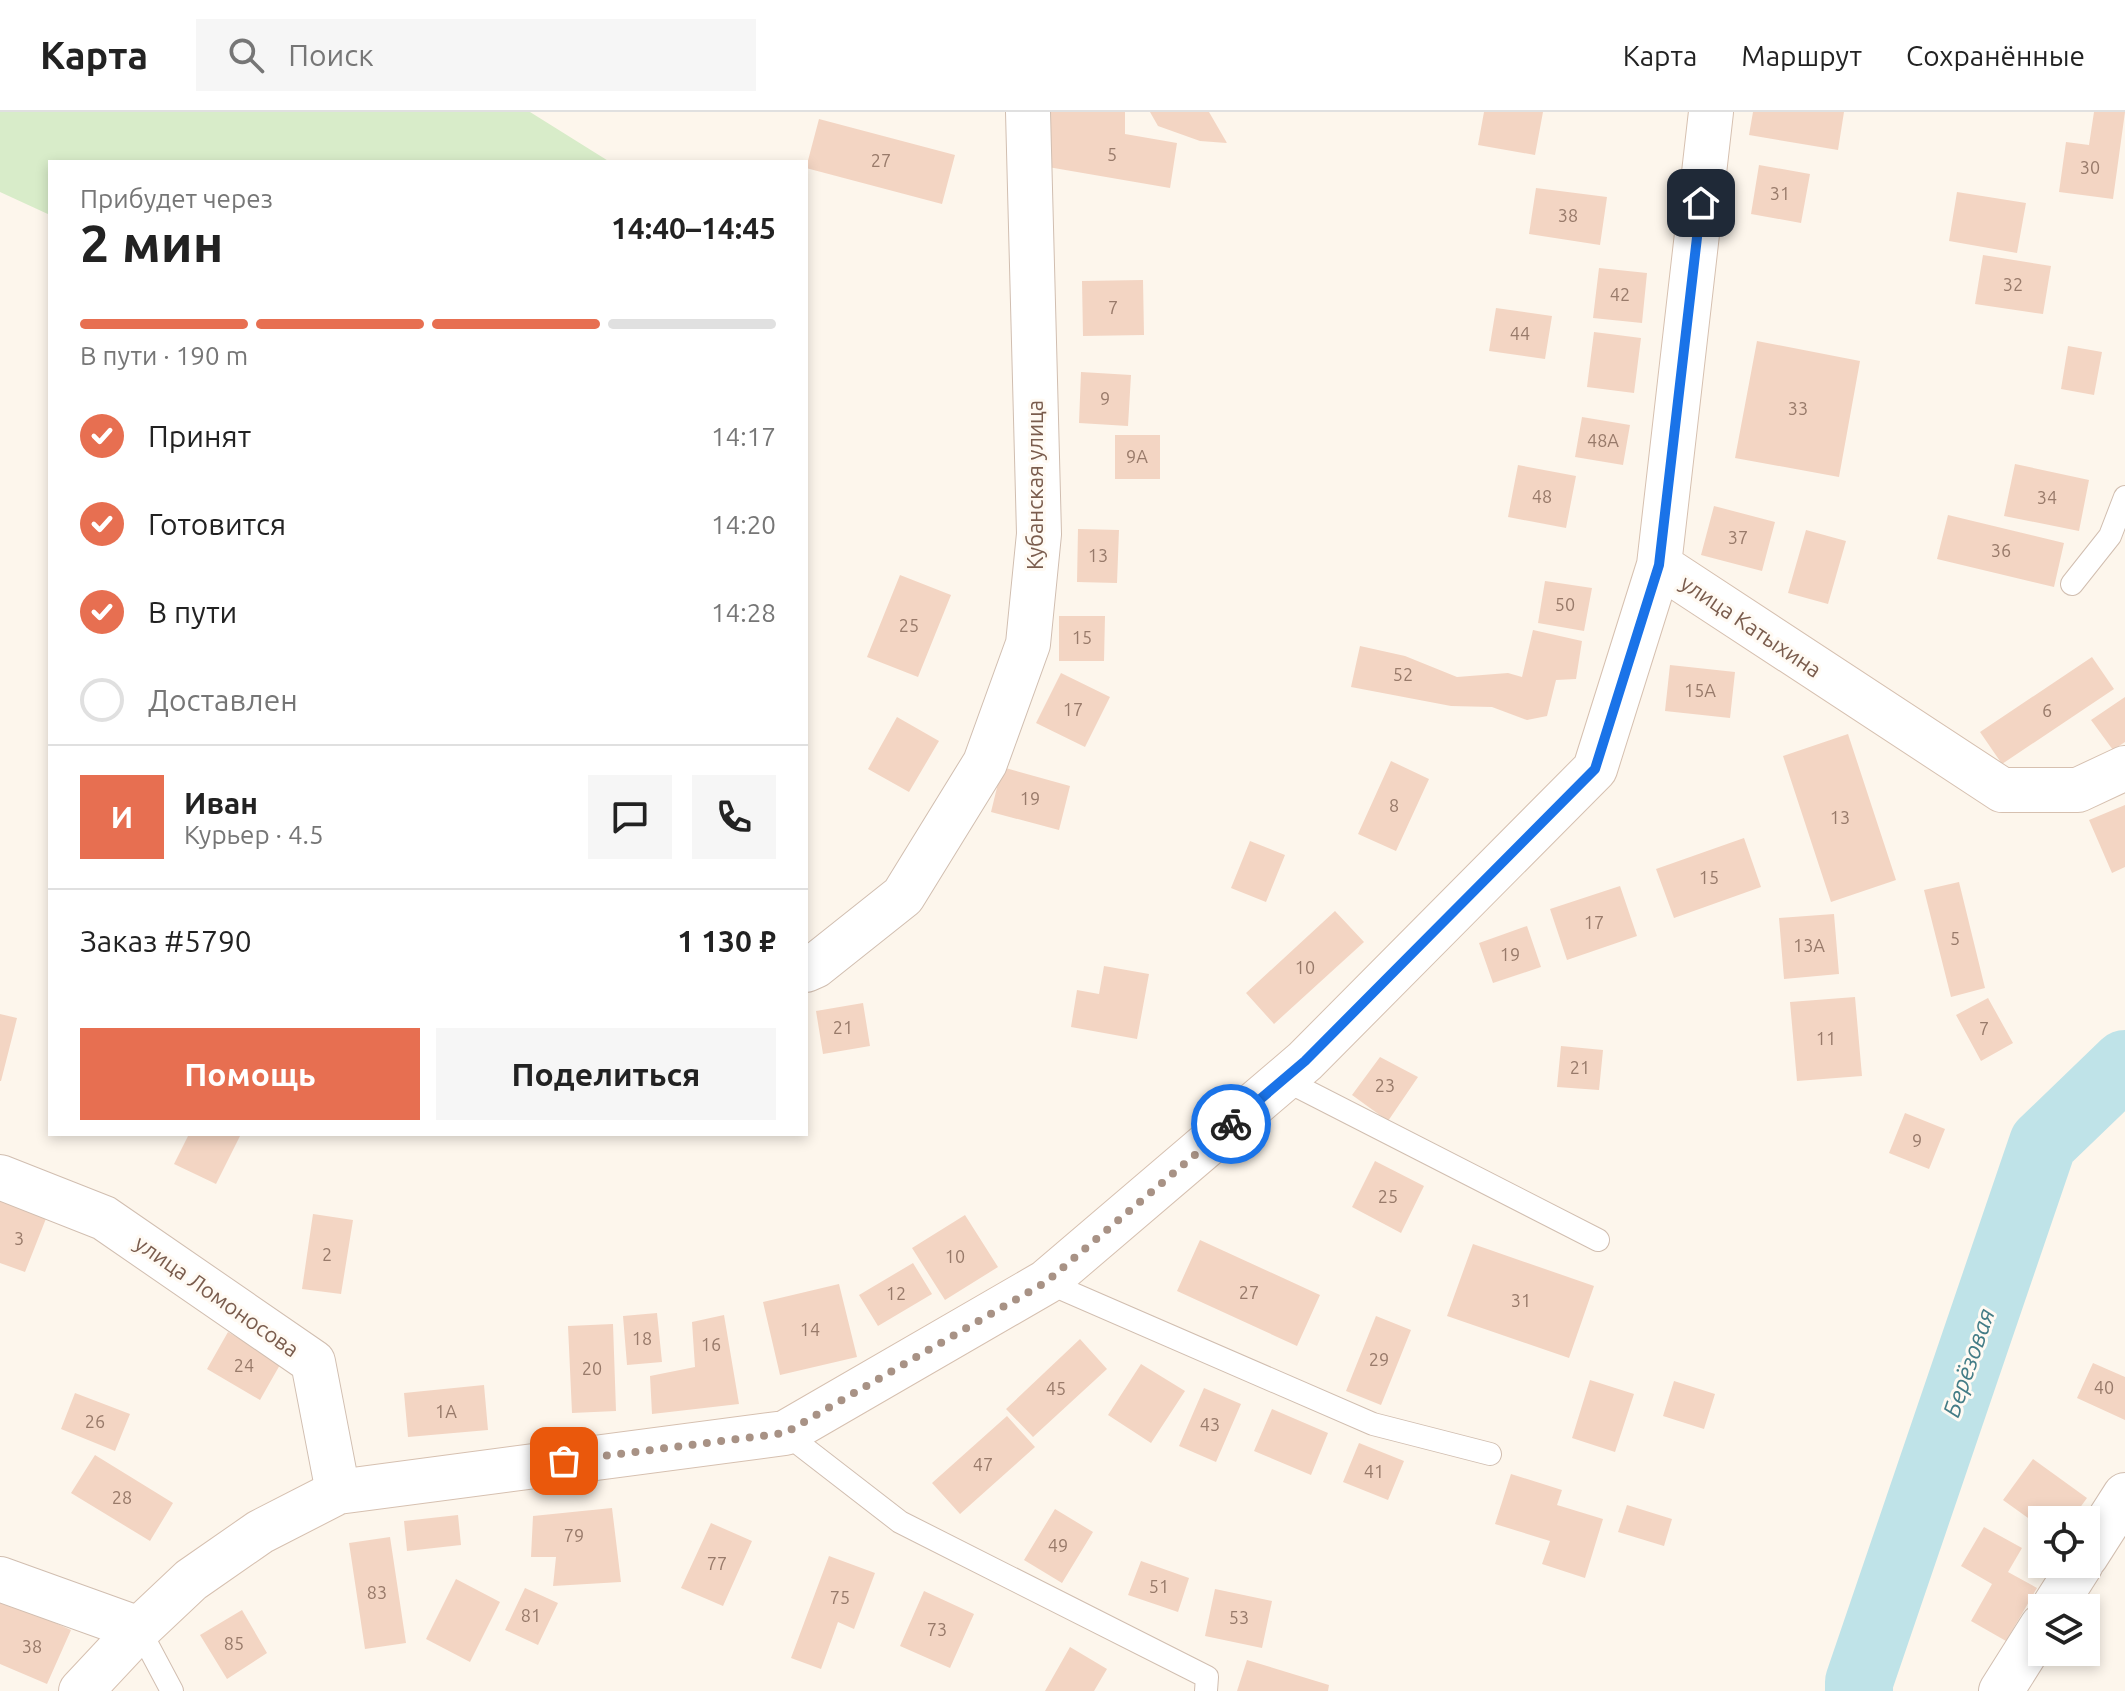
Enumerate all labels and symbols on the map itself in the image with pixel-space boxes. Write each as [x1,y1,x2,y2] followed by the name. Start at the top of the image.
[1107,144,1117,164] house number: 5
[871,150,891,170] house number: 27
[2080,157,2100,177] house number: 30
[1667,169,1735,237] pin
[1770,183,1790,203] house number: 31
[1558,205,1578,225] house number: 38
[2003,274,2023,294] house number: 32
[1610,284,1630,304] house number: 42
[1108,297,1118,317] house number: 7
[1510,323,1530,343] house number: 44
[1100,388,1110,408] house number: 9
[1788,398,1808,418] house number: 33
[1022,400,1047,570] street label: Кубанская улица
[1587,430,1619,450] house number: 48А
[1126,446,1148,466] house number: 9А
[1532,486,1552,506] house number: 48
[2037,487,2057,507] house number: 34
[1728,527,1748,547] house number: 37
[1991,540,2011,560] house number: 36
[1088,545,1108,565] house number: 13
[1676,569,1826,682] street label: улица Катыхина
[1555,594,1575,614] house number: 50
[899,615,919,635] house number: 25
[1072,627,1092,647] house number: 15
[1393,664,1413,684] house number: 52
[1684,680,1716,700] house number: 15А
[1063,699,1083,719] house number: 17
[2042,700,2052,720] house number: 6
[1020,788,1040,808] house number: 19
[1389,795,1399,815] house number: 8
[1830,807,1850,827] house number: 13
[1699,867,1719,887] house number: 15
[1584,912,1604,932] house number: 17
[1950,928,1960,948] house number: 5
[1793,935,1825,955] house number: 13А
[1500,944,1520,964] house number: 19
[1295,957,1315,977] house number: 10
[833,1017,853,1037] house number: 21
[1979,1018,1989,1038] house number: 7
[1816,1028,1836,1048] house number: 11
[1570,1057,1590,1077] house number: 21
[1375,1075,1395,1095] house number: 23
[1191,1084,1271,1164] courier
[1912,1130,1922,1150] house number: 9
[1378,1186,1398,1206] house number: 25
[14,1228,24,1248] house number: 3
[130,1230,304,1362] street label: улица Ломоносова
[322,1244,332,1264] house number: 2
[945,1246,965,1266] house number: 10
[1239,1282,1259,1302] house number: 27
[886,1283,906,1303] house number: 12
[1511,1290,1531,1310] house number: 31
[1937,1305,2000,1421] water label: Берёзовая
[800,1319,820,1339] house number: 14
[632,1328,652,1348] house number: 18
[701,1334,721,1354] house number: 16
[1369,1349,1389,1369] house number: 29
[234,1355,254,1375] house number: 24
[582,1358,602,1378] house number: 20
[2094,1377,2114,1397] house number: 40
[1046,1378,1066,1398] house number: 45
[435,1401,457,1421] house number: 1А
[85,1411,105,1431] house number: 26
[1200,1414,1220,1434] house number: 43
[530,1427,598,1495] pin
[973,1454,993,1474] house number: 47
[1364,1461,1384,1481] house number: 41
[112,1487,132,1507] house number: 28
[564,1525,584,1545] house number: 79
[1048,1535,1068,1555] house number: 49
[707,1553,727,1573] house number: 77
[1149,1576,1169,1596] house number: 51
[367,1582,387,1602] house number: 83
[830,1587,850,1607] house number: 75
[521,1605,541,1625] house number: 81
[1229,1607,1249,1627] house number: 53
[927,1619,947,1639] house number: 73
[224,1633,244,1653] house number: 85
[22,1636,42,1656] house number: 38

